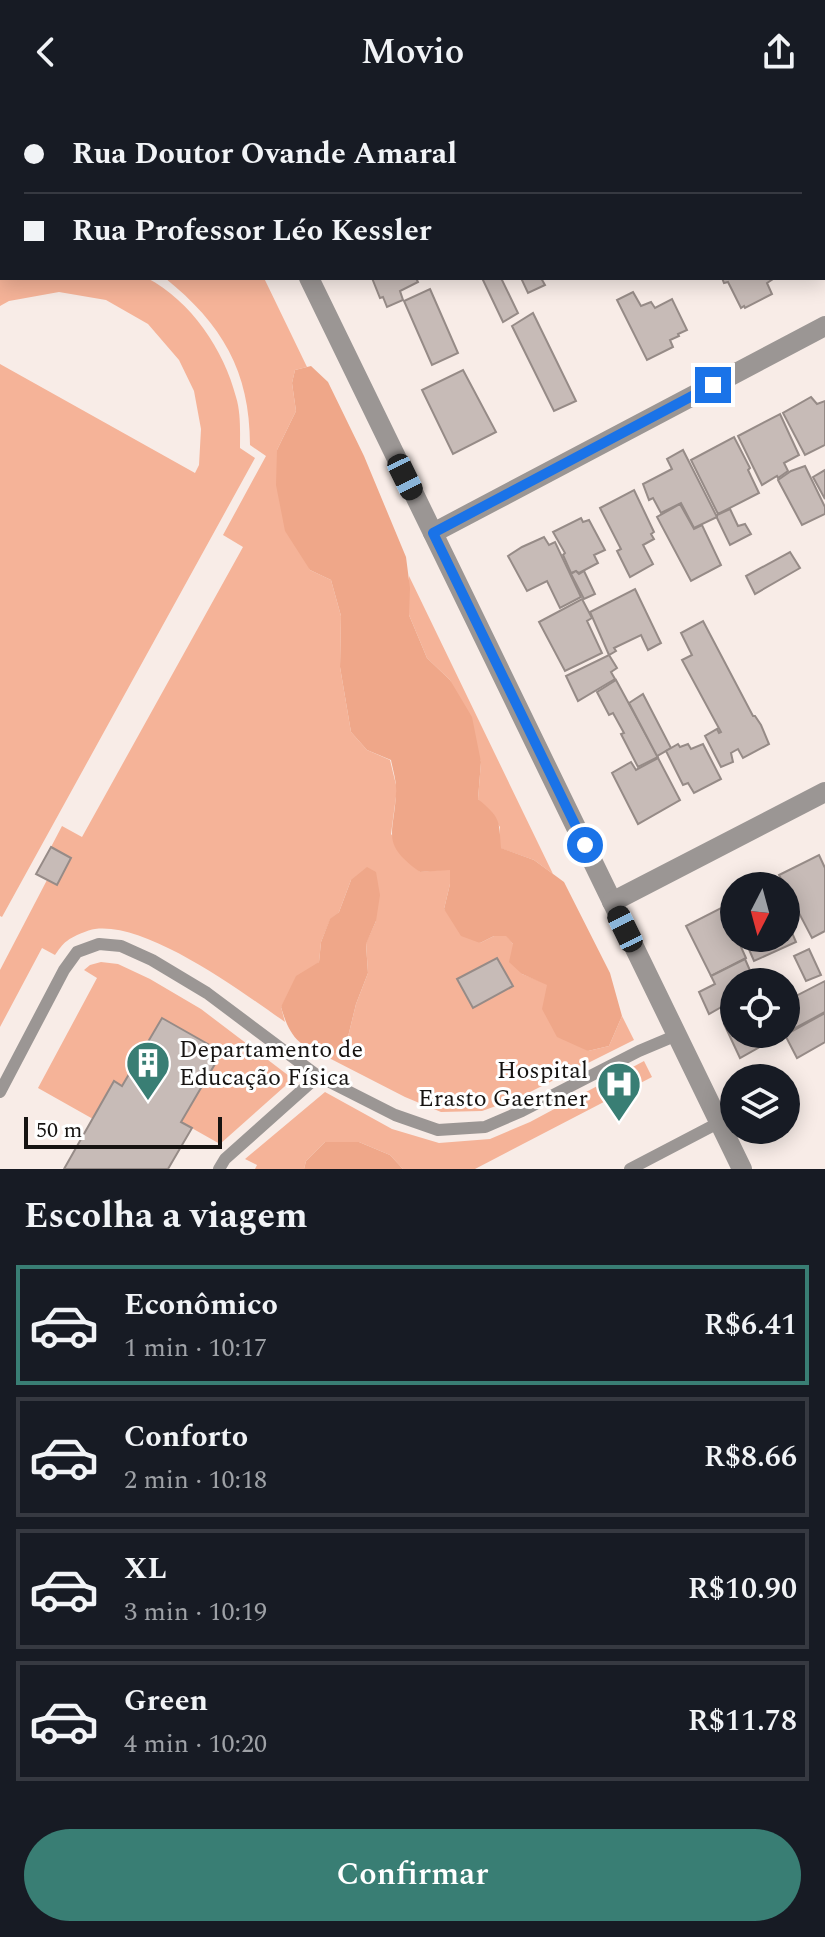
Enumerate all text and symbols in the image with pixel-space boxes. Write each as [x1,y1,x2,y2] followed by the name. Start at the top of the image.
[361,25,464,80] text: Movio
[24,30,68,74] icon: back
[757,30,801,74] icon: share
[72,131,457,177] text: Rua Doutor Ovande Amaral
[72,208,432,254] text: Rua Professor Léo Kessler
[695,367,731,403] route end
[384,450,426,504] car
[567,827,603,863] route start
[720,872,800,952] north arrow
[720,872,800,1144] map controls
[604,902,646,956] car
[720,968,800,1048] button: locate
[179,1032,363,1096] place label: Departamento de Educação Física
[124,1039,172,1102] building icon: Departamento de Educação Física
[418,1053,588,1117] place label: Hospital Erasto Gaertner
[595,1060,643,1123] hospital icon: Hospital Erasto Gaertner
[720,1064,800,1144] button: layers
[24,1113,222,1149] scale bar
[36,1114,82,1147] text: 50 m
[24,1189,308,1244] text: Escolha a viagem
[124,1282,278,1328] text: Econômico
[28,1289,100,1361] icon: car
[704,1302,797,1348] text: R$6.41
[124,1328,267,1368] text: 1 min · 10:17
[124,1414,248,1460] text: Conforto
[28,1421,100,1493] icon: car
[704,1434,797,1480] text: R$8.66
[124,1460,267,1500] text: 2 min · 10:18
[124,1546,167,1592] text: XL
[28,1553,100,1625] icon: car
[688,1566,797,1612] text: R$10.90
[124,1592,267,1632] text: 3 min · 10:19
[124,1678,208,1724] text: Green
[28,1685,100,1757] icon: car
[688,1698,797,1744] text: R$11.78
[124,1724,267,1764] text: 4 min · 10:20
[24,1829,801,1921] button: Confirmar

